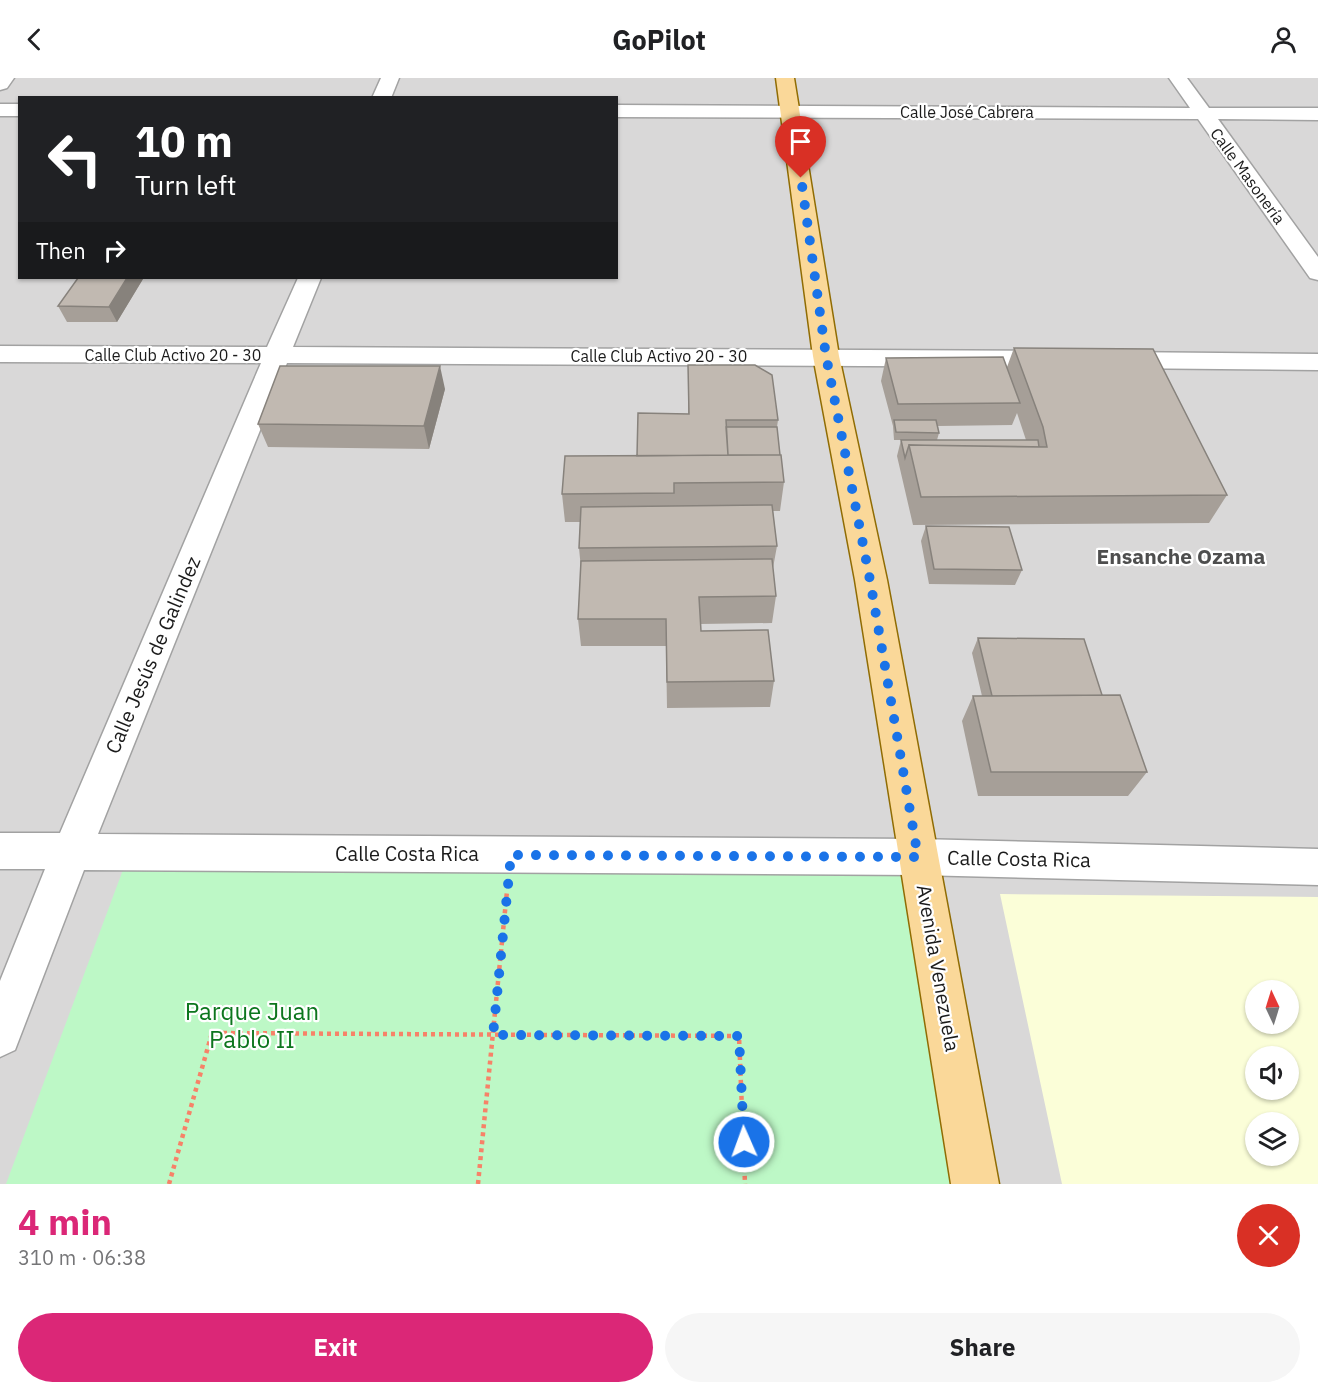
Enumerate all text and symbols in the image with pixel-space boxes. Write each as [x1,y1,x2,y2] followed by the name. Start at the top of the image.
[612,22,706,57] text: GoPilot
[18,23,51,56] icon: back
[1267,23,1300,56] icon: person
[900,102,1034,122] street label: Calle José Cabrera
[135,114,233,169] text: 10 m
[775,116,826,178] pin
[36,120,114,198] icon: left
[1206,124,1290,228] street label: Calle Masonería
[784,125,817,158] icon: arrive
[135,167,236,202] text: Turn left
[98,234,131,267] icon: right
[36,236,86,265] text: Then
[85,345,261,365] street label: Calle Club Activo 20 - 30
[571,346,747,366] street label: Calle Club Activo 20 - 30
[1097,542,1266,570] district label: Ensanche Ozama
[99,552,206,758] street label: Calle Jesús de Galindez
[335,840,479,867] street label: Calle Costa Rica
[947,844,1091,873] street label: Calle Costa Rica
[911,882,967,1054] street label: Avenida Venezuela
[1245,980,1299,1034] north arrow
[1245,980,1299,1166] map controls
[185,995,319,1055] park label: Parque Juan Pablo II
[1245,1046,1299,1100] button: sound
[712,1110,776,1174] position arrow
[1245,1112,1299,1166] button: layers
[18,1198,112,1245] text: 4 min
[1237,1204,1300,1267] button: close
[18,1244,146,1271] text: 310 m · 06:38
[18,1313,653,1382] button: Exit
[665,1313,1300,1382] button: Share

